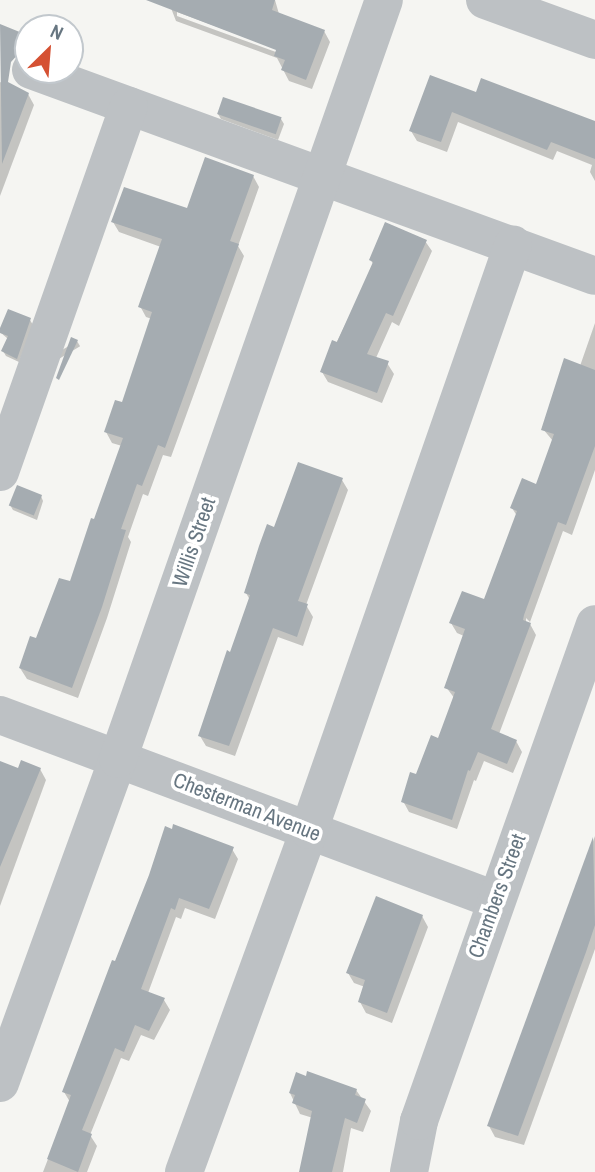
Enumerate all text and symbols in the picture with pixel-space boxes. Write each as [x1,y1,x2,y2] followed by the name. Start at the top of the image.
[14,14,84,84] north arrow
[46,18,68,46] text: N
[167,494,221,590] street label: Willis Street
[169,767,325,847] street label: Chesterman Avenue
[463,831,531,961] street label: Chambers Street

